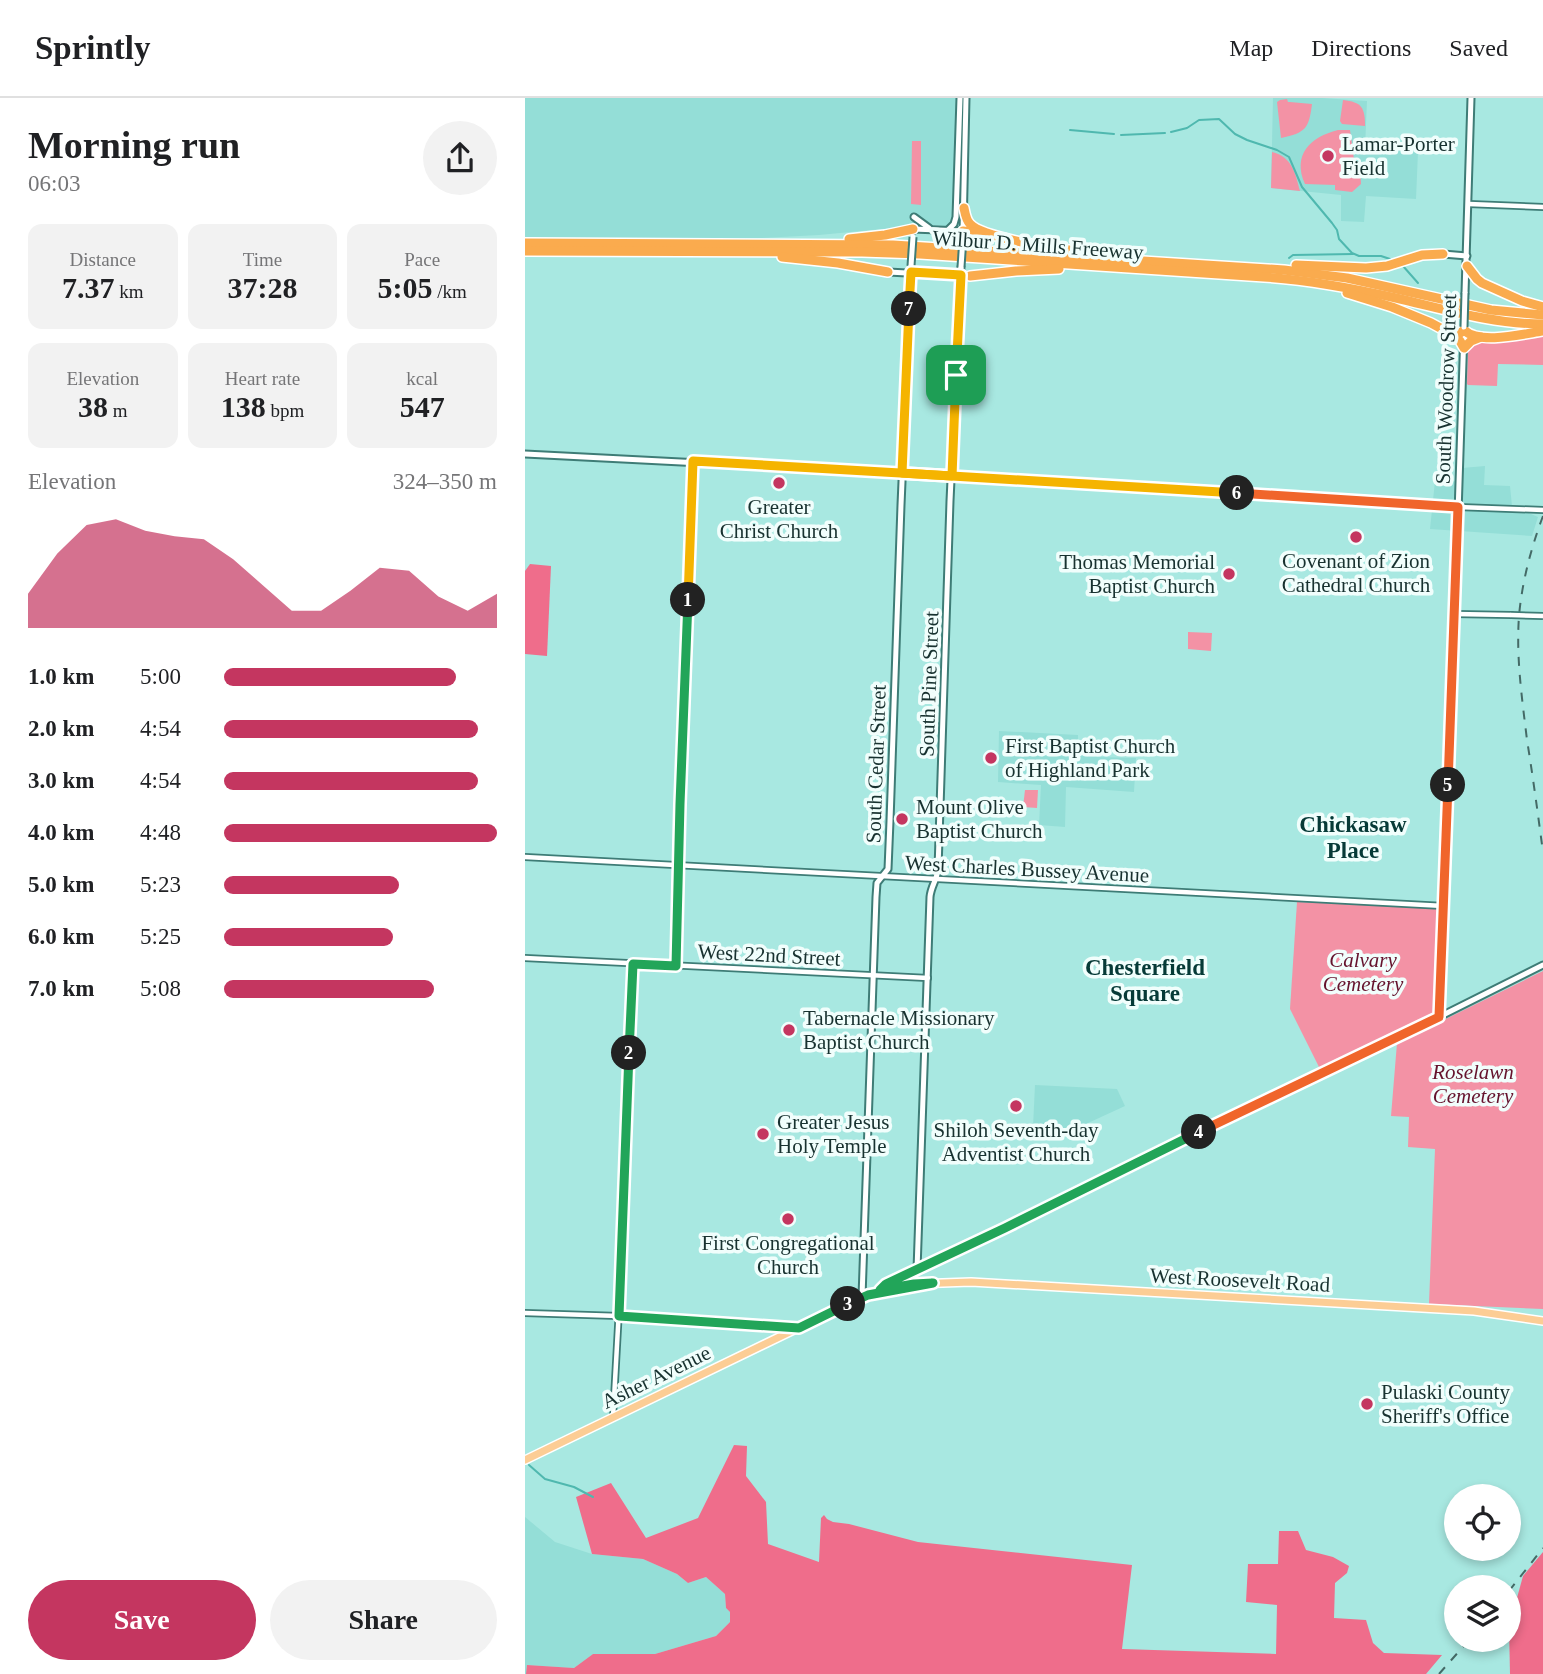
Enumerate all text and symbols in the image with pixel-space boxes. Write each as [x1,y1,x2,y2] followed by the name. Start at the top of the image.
[35,30,151,66] text: Sprintly
[1229,35,1273,61] text: Map
[1311,35,1411,61] text: Directions
[1449,35,1508,61] text: Saved
[423,121,497,195] button: share
[28,124,240,166] text: Morning run
[1342,132,1455,180] place label: Lamar-Porter Field
[1320,148,1336,164] marker: Lamar-Porter Field
[28,171,80,196] text: 06:03
[932,226,1145,264] street label: Wilbur D. Mills Freeway
[70,249,136,270] text: Distance
[243,249,282,270] text: Time
[404,249,440,270] text: Pace
[62,271,115,304] text: 7.37
[227,271,297,304] text: 37:28
[378,271,433,304] text: 5:05
[115,281,144,302] text: km
[433,281,467,302] text: /km
[891,292,927,326] pin: 7
[1431,293,1461,485] street label: South Woodrow Street
[904,298,913,319] text: 7
[926,345,986,405] pin
[937,356,975,394] icon: arrive
[66,368,139,389] text: Elevation
[225,368,300,389] text: Heart rate
[406,368,438,389] text: kcal
[78,390,108,423] text: 38
[221,390,266,423] text: 138
[400,390,445,423] text: 547
[108,400,128,421] text: m
[266,400,304,421] text: bpm
[28,469,116,494] text: Elevation
[393,469,497,494] text: 324–350 m
[771,475,787,491] marker: Greater Christ Church
[1219,476,1255,510] pin: 6
[1232,482,1241,503] text: 6
[720,495,839,543] place label: Greater Christ Church
[1348,529,1364,545] marker: Covenant of Zion Cathedral Church
[1282,549,1431,597] place label: Covenant of Zion Cathedral Church
[1059,550,1215,598] place label: Thomas Memorial Baptist Church
[1221,566,1237,582] marker: Thomas Memorial Baptist Church
[671,582,705,618] pin: 1
[683,589,692,610] text: 1
[914,611,944,757] street label: South Pine Street
[28,664,94,689] text: 1.0 km
[140,664,181,689] text: 5:00
[861,684,891,844] street label: South Cedar Street
[28,716,94,741] text: 2.0 km
[140,716,181,741] text: 4:54
[1005,734,1176,782] place label: First Baptist Church of Highland Park
[983,750,999,766] marker: First Baptist Church of Highland Park
[28,768,94,793] text: 3.0 km
[140,768,181,793] text: 4:54
[1431,768,1465,802] pin: 5
[1443,774,1452,795] text: 5
[916,795,1043,843] place label: Mount Olive Baptist Church
[894,811,910,827] marker: Mount Olive Baptist Church
[1299,812,1407,863] district label: Chickasaw Place
[28,820,94,845] text: 4.0 km
[140,820,181,845] text: 4:48
[904,851,1150,887] street label: West Charles Bussey Avenue
[28,872,94,897] text: 5.0 km
[140,872,181,897] text: 5:23
[28,924,94,949] text: 6.0 km
[140,924,181,949] text: 5:25
[697,939,841,971] street label: West 22nd Street
[1323,948,1404,996] park label: Calvary Cemetery
[1085,955,1205,1006] district label: Chesterfield Square
[28,976,94,1001] text: 7.0 km
[140,976,181,1001] text: 5:08
[803,1006,995,1054] place label: Tabernacle Missionary Baptist Church
[781,1022,797,1038] marker: Tabernacle Missionary Baptist Church
[611,1035,647,1070] pin: 2
[624,1042,633,1063] text: 2
[1431,1060,1514,1108] park label: Roselawn Cemetery
[1008,1098,1024,1114] marker: Shiloh Seventh-day Adventist Church
[777,1110,890,1158] place label: Greater Jesus Holy Temple
[1181,1114,1217,1150] pin: 4
[933,1118,1099,1166] place label: Shiloh Seventh-day Adventist Church
[1194,1121,1203,1142] text: 4
[755,1126,771,1142] marker: Greater Jesus Holy Temple
[780,1211,796,1227] marker: First Congregational Church
[701,1231,875,1279] place label: First Congregational Church
[1149,1263,1331,1297] street label: West Roosevelt Road
[831,1286,865,1322] pin: 3
[843,1293,852,1314] text: 3
[598,1340,714,1414] street label: Asher Avenue
[1381,1380,1510,1428] place label: Pulaski County Sheriff's Office
[1359,1396,1375,1412] marker: Pulaski County Sheriff's Office
[1444,1484,1521,1652] map controls
[1444,1484,1521,1561] button: locate
[1444,1575,1521,1652] button: layers
[28,1580,256,1660] button: Save
[270,1580,497,1660] button: Share

